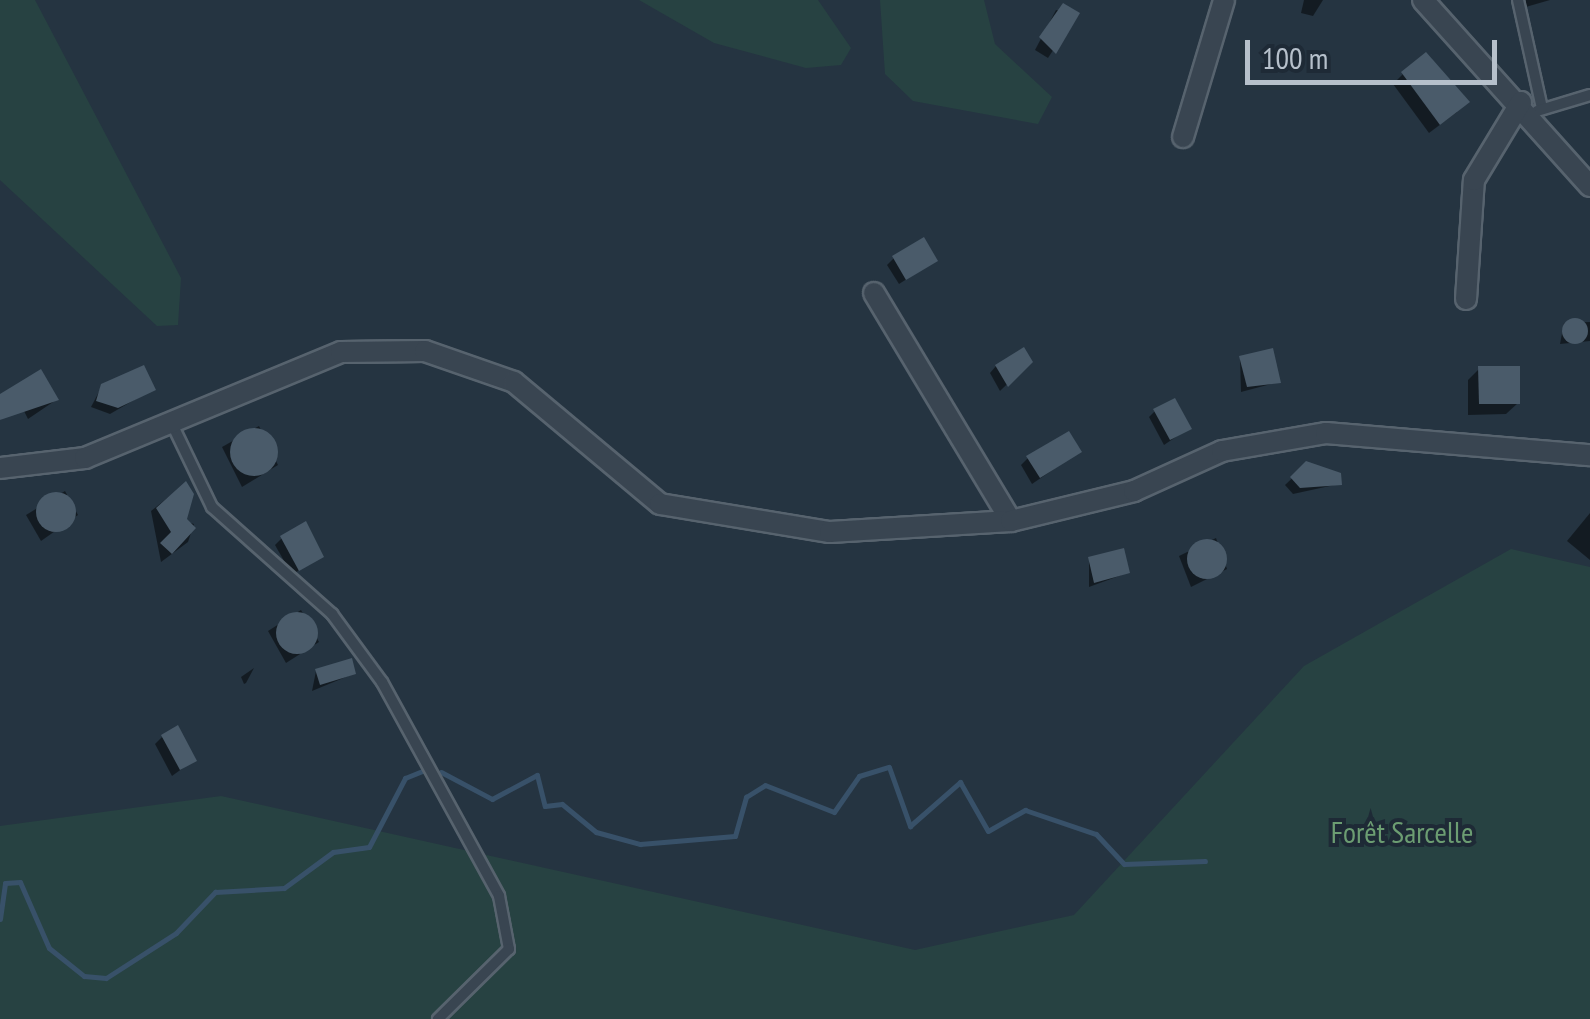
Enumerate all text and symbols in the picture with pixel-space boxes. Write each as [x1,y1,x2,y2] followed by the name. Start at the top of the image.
[1250,20,1502,82] scale bar
[1262,38,1328,77] text: 100 m
[1331,814,1473,850] park label: Forêt Sarcelle

